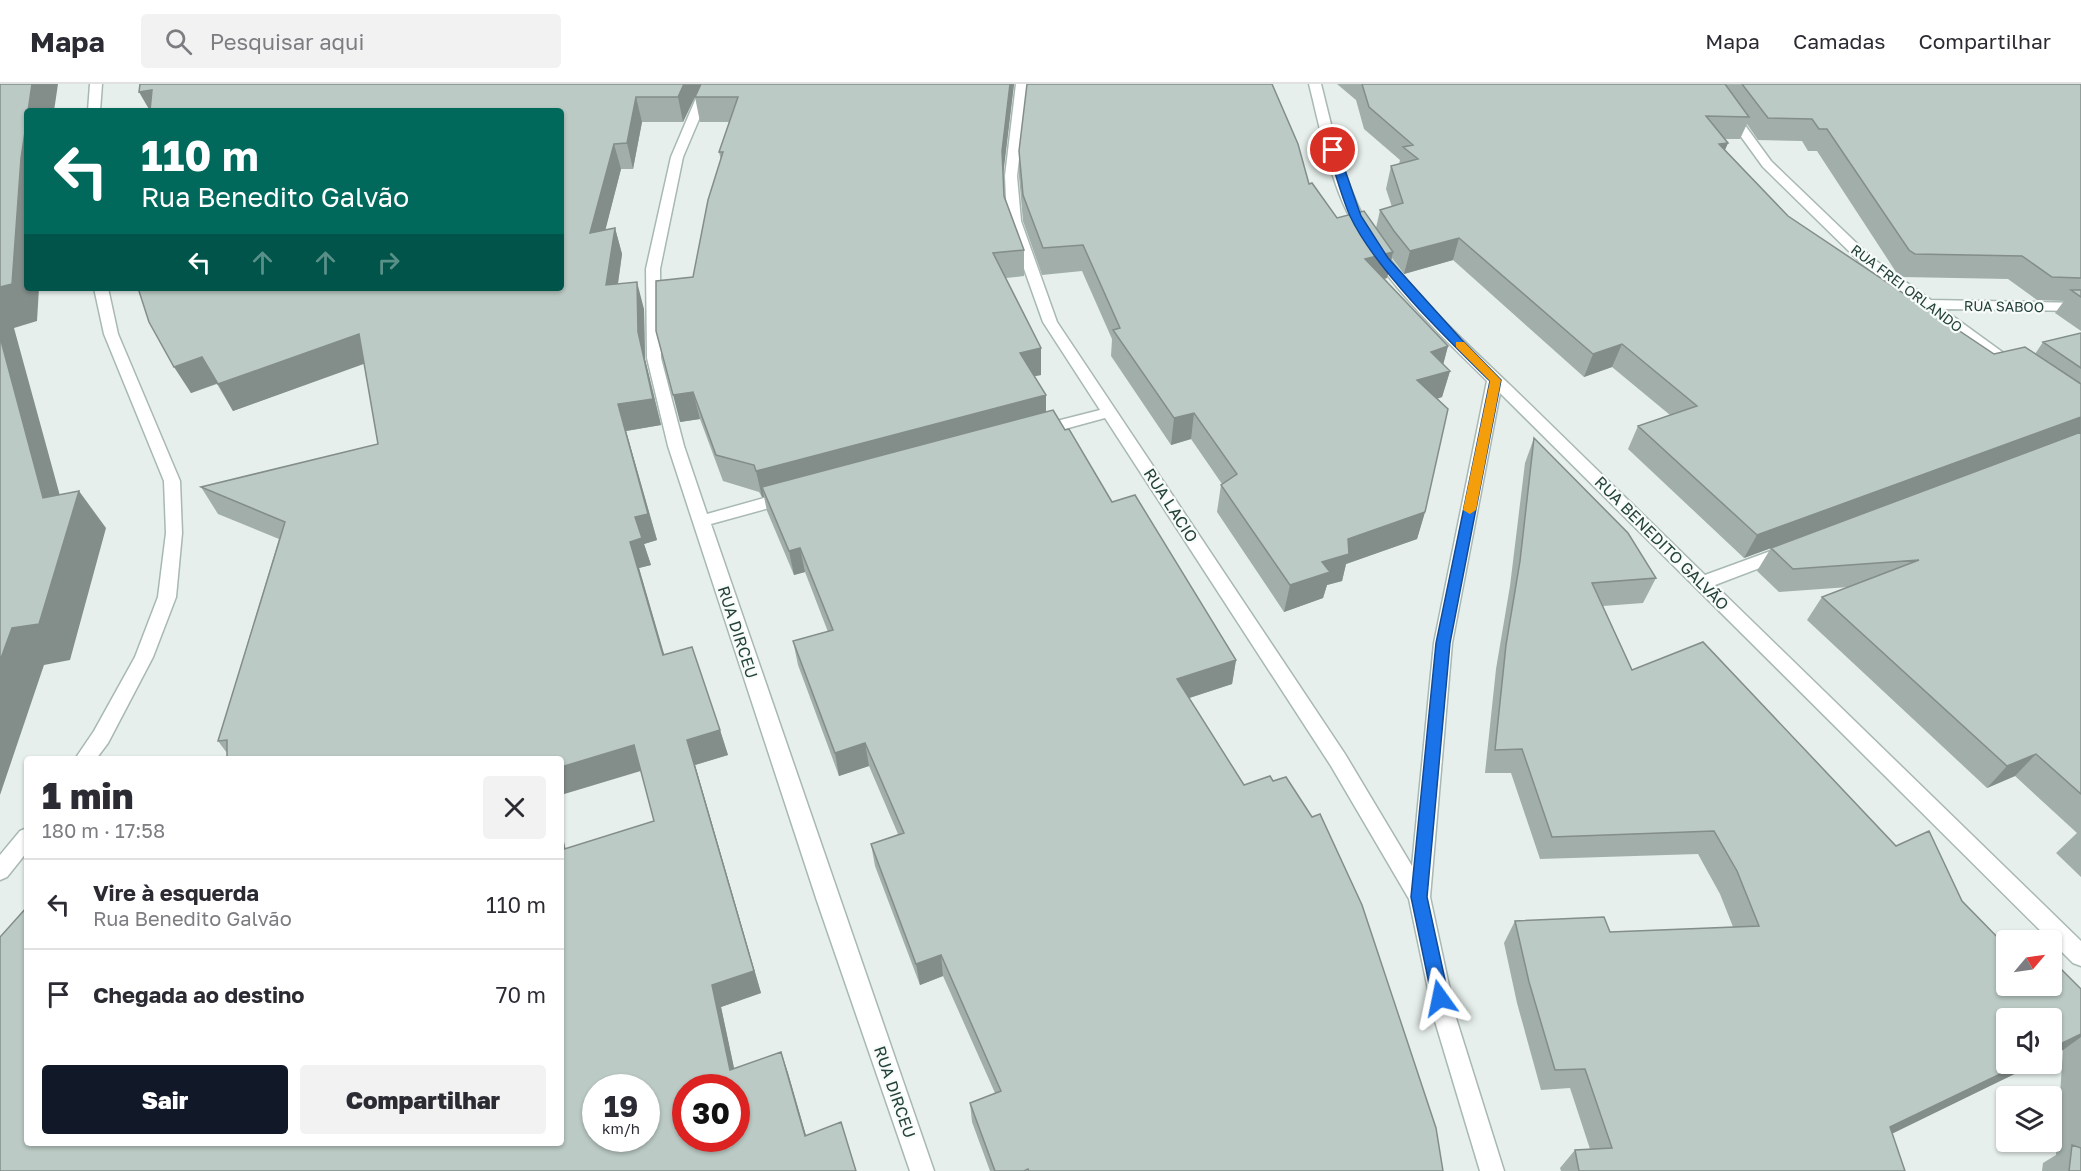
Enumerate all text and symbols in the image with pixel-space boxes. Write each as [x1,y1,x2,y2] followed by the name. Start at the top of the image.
[141,14,561,68] search box
[30,25,105,58] text: Mapa
[162,25,195,58] icon: search
[210,28,364,55] text: Pesquisar aqui
[1705,28,1760,54] text: Mapa
[1793,28,1885,54] text: Camadas
[1918,28,2051,54] text: Compartilhar
[1307,124,1358,175] pin
[141,130,259,180] text: 110 m
[42,132,120,210] icon: left
[1316,133,1349,166] icon: arrive
[141,181,409,213] text: Rua Benedito Galvão
[1848,241,1966,335] street label: RUA FREI ORLANDO
[183,246,216,279] icon: left
[246,246,279,279] icon: ahead
[309,246,342,279] icon: ahead
[372,246,405,279] icon: right
[1964,297,2044,315] street label: RUA SABOO
[1140,464,1202,546] street label: RUA LACIO
[1591,472,1733,614] street label: RUA BENEDITO GALVÃO
[714,583,762,681] street label: RUA DIRCEU
[42,774,133,817] text: 1 min
[483,776,546,839] button: close
[42,818,165,842] text: 180 m · 17:58
[93,879,259,906] text: Vire à esquerda
[42,888,75,921] icon: left
[486,891,546,918] text: 110 m
[93,906,292,930] text: Rua Benedito Galvão
[1996,930,2062,996] north arrow
[1996,930,2062,1152] map controls
[1408,966,1472,1030] position arrow
[42,978,75,1011] icon: arrive
[93,981,305,1008] text: Chegada ao destino
[496,981,546,1008] text: 70 m
[1996,1008,2062,1074] button: sound
[870,1043,920,1141] street label: RUA DIRCEU
[42,1065,288,1134] button: Sair
[300,1065,546,1134] button: Compartilhar
[672,1074,750,1152] speed limit sign: 30
[1996,1086,2062,1152] button: layers
[604,1088,638,1124] text: 19
[602,1119,640,1137] text: km/h

